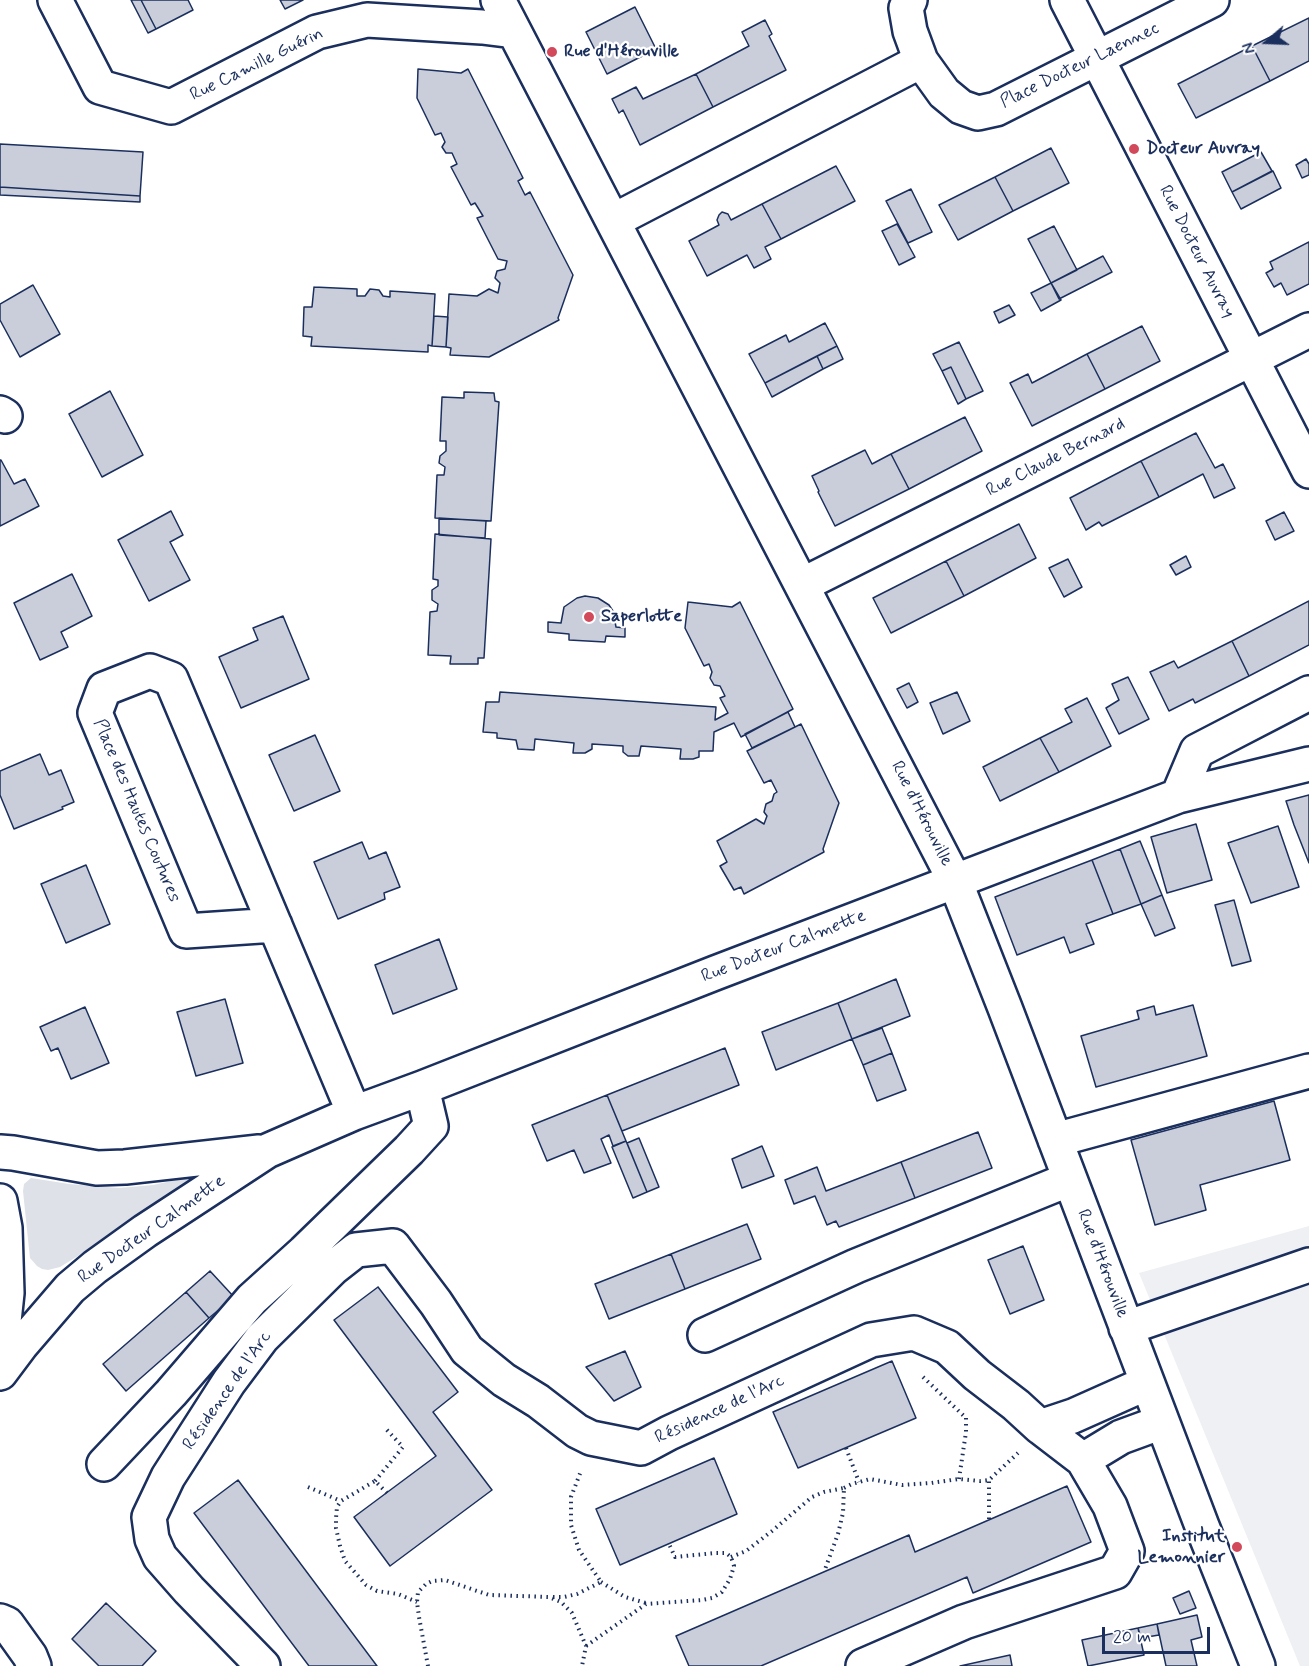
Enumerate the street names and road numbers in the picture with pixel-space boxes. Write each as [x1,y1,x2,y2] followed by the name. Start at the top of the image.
[997,18,1163,114] street label: Place Docteur Laennec
[187,23,327,107] street label: Rue Camille Guérin
[1153,182,1239,322] street label: Rue Docteur Auvray
[983,414,1129,502] street label: Rue Claude Bernard
[88,716,184,906] street label: Place des Hautes Coutures
[885,758,957,870] street label: Rue d'Hérouville
[699,906,869,988] street label: Rue Docteur Calmette
[74,1171,230,1289] street label: Rue Docteur Calmette
[1071,1206,1133,1322] street label: Rue d'Hérouville
[179,1327,277,1455] street label: Résidence de l'Arc
[652,1371,788,1449] street label: Résidence de l'Arc

